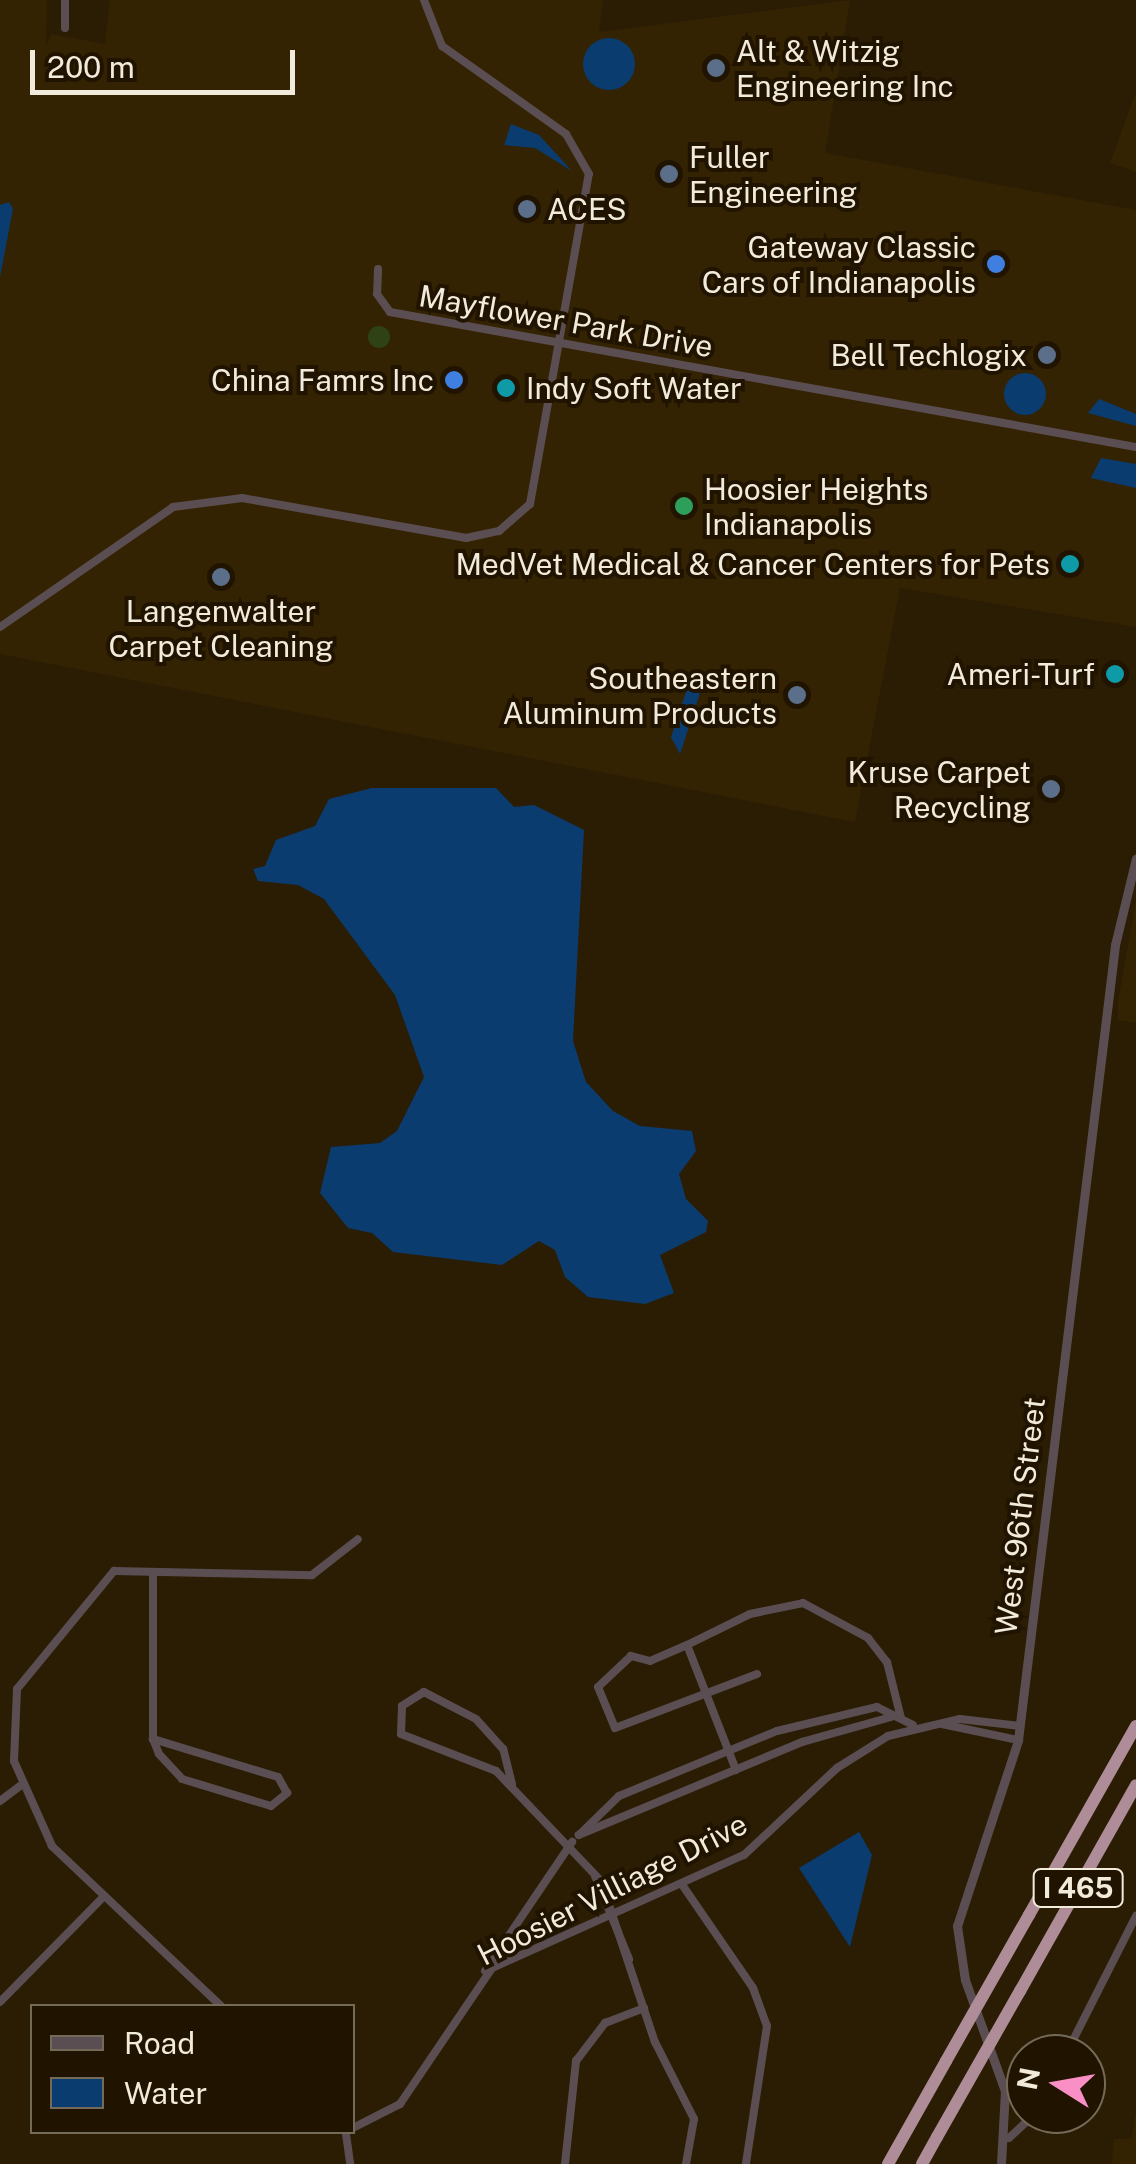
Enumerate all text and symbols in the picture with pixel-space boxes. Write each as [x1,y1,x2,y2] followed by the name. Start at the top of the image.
[35,30,300,92] scale bar
[736,33,954,104] place label: Alt & Witzig Engineering Inc
[47,49,135,85] text: 200 m
[705,57,727,79] marker: Alt & Witzig Engineering Inc
[689,139,857,210] place label: Fuller Engineering
[658,163,680,185] marker: Fuller Engineering
[547,191,627,227] place label: ACES
[516,198,538,220] marker: ACES
[701,229,976,300] place label: Gateway Classic Cars of Indianapolis
[985,253,1007,275] marker: Gateway Classic Cars of Indianapolis
[416,277,716,365] street label: Mayflower Park Drive
[830,337,1027,373] place label: Bell Techlogix
[1036,344,1058,366] marker: Bell Techlogix
[211,362,434,398] place label: China Famrs Inc
[443,369,465,391] marker: China Famrs Inc
[526,370,743,406] place label: Indy Soft Water
[495,377,517,399] marker: Indy Soft Water
[704,471,928,542] place label: Hoosier Heights Indianapolis
[673,495,695,517] marker: Hoosier Heights Indianapolis
[455,546,1050,582] place label: MedVet Medical & Cancer Centers for Pets
[1059,553,1081,575] marker: MedVet Medical & Cancer Centers for Pets
[210,566,232,588] marker: Langenwalter Carpet Cleaning
[108,593,334,664] place label: Langenwalter Carpet Cleaning
[947,656,1095,692] place label: Ameri-Turf
[502,660,777,730] place label: Southeastern Aluminum Products
[1104,663,1126,685] marker: Ameri-Turf
[786,684,808,706] marker: Southeastern Aluminum Products
[847,754,1031,824] place label: Kruse Carpet Recycling
[1040,778,1062,800] marker: Kruse Carpet Recycling
[988,1395,1052,1637] street label: West 96th Street
[471,1805,753,1973] street label: Hoosier Villiage Drive
[1030,1865,1126,1911] road number: I 465
[30,2004,355,2134] legend
[124,2025,195,2061] text: Road
[1006,2034,1106,2134] north arrow
[1010,2065,1046,2092] text: N
[124,2075,207,2111] text: Water

